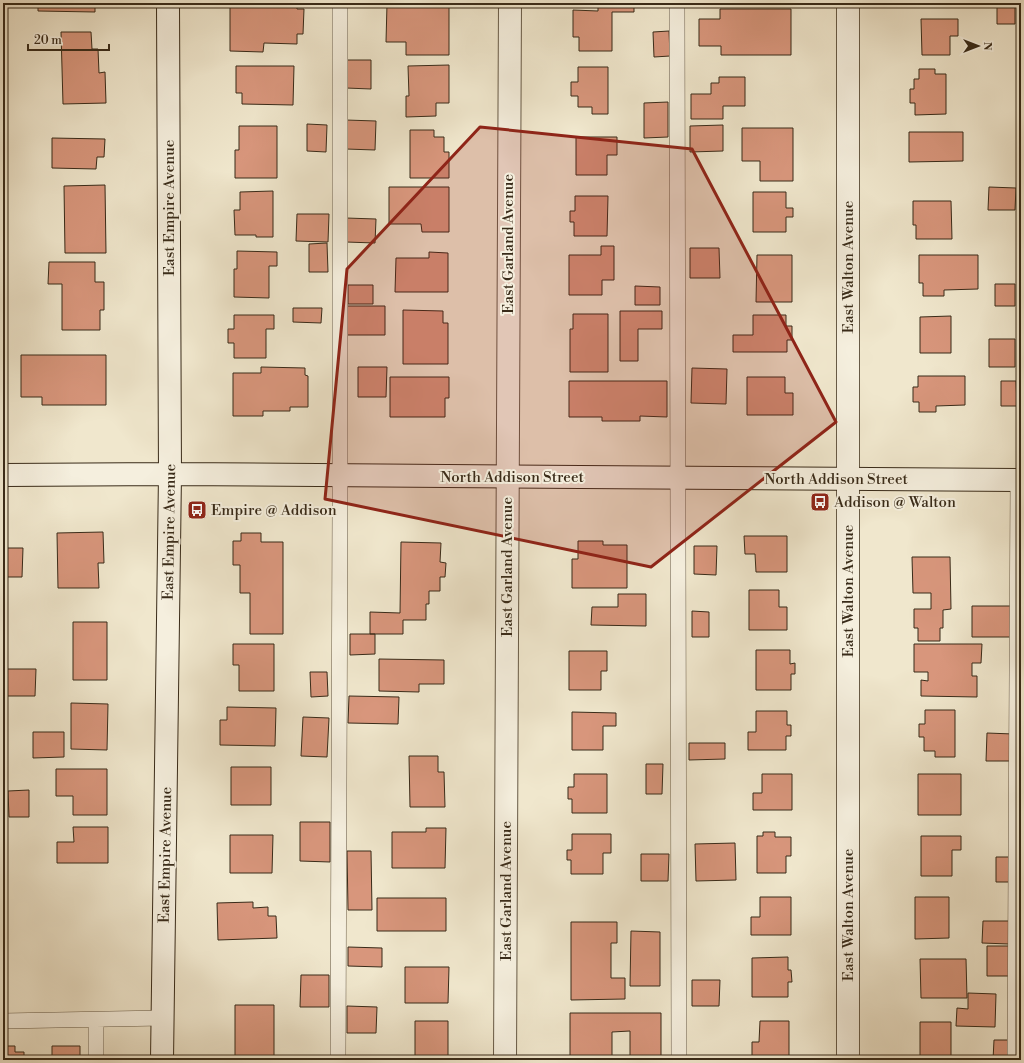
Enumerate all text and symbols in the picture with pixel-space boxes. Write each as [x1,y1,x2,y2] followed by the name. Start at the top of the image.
[28,26,109,52] scale bar
[958,26,998,66] north arrow
[34,33,62,48] text: 20 m
[980,42,994,51] text: N
[160,140,179,276] street label: East Empire Avenue
[499,174,518,314] street label: East Garland Avenue
[839,201,858,333] street label: East Walton Avenue
[159,464,180,600] street label: East Empire Avenue
[440,468,585,487] street label: North Addison Street
[764,470,909,489] street label: North Addison Street
[809,491,831,513] bus stop icon: Addison @ Walton
[833,493,956,512] place label: Addison @ Walton
[498,497,517,637] street label: East Garland Avenue
[186,499,208,521] bus stop icon: Empire @ Addison
[211,501,337,520] place label: Empire @ Addison
[839,525,858,657] street label: East Walton Avenue
[155,787,176,923] street label: East Empire Avenue
[497,821,516,961] street label: East Garland Avenue
[839,849,858,981] street label: East Walton Avenue

